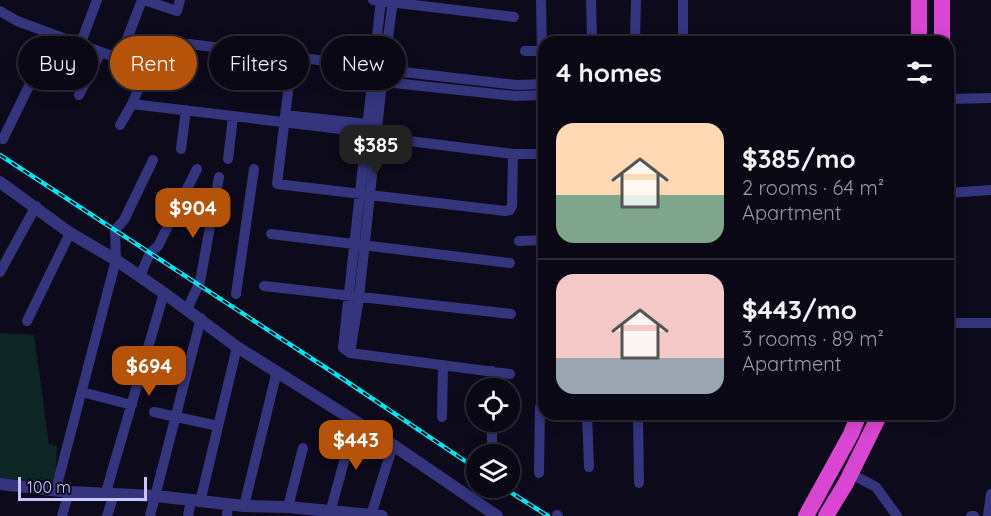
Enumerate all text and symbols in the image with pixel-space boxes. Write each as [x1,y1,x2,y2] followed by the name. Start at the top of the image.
[18,36,98,90] chip: Buy
[110,36,197,90] chip: Rent
[209,36,309,90] chip: Filters
[321,36,406,90] chip: New
[556,56,662,89] text: 4 homes
[903,56,936,89] icon: filters
[340,125,412,176] pin: $385
[353,132,399,157] text: $385
[742,142,856,175] text: $385/mo
[604,147,676,219] icon: home
[742,175,884,200] text: 2 rooms · 64 m²
[157,188,229,239] pin: $904
[169,195,217,220] text: $904
[742,200,842,225] text: Apartment
[742,293,857,326] text: $443/mo
[604,298,676,370] icon: home
[742,326,884,351] text: 3 rooms · 89 m²
[113,346,185,397] pin: $694
[742,351,842,376] text: Apartment
[126,353,172,378] text: $694
[466,378,520,498] map controls
[466,378,520,432] button: locate
[320,420,392,471] pin: $443
[333,427,379,452] text: $443
[466,444,520,498] button: layers
[18,474,147,502] scale bar
[27,477,71,497] text: 100 m

